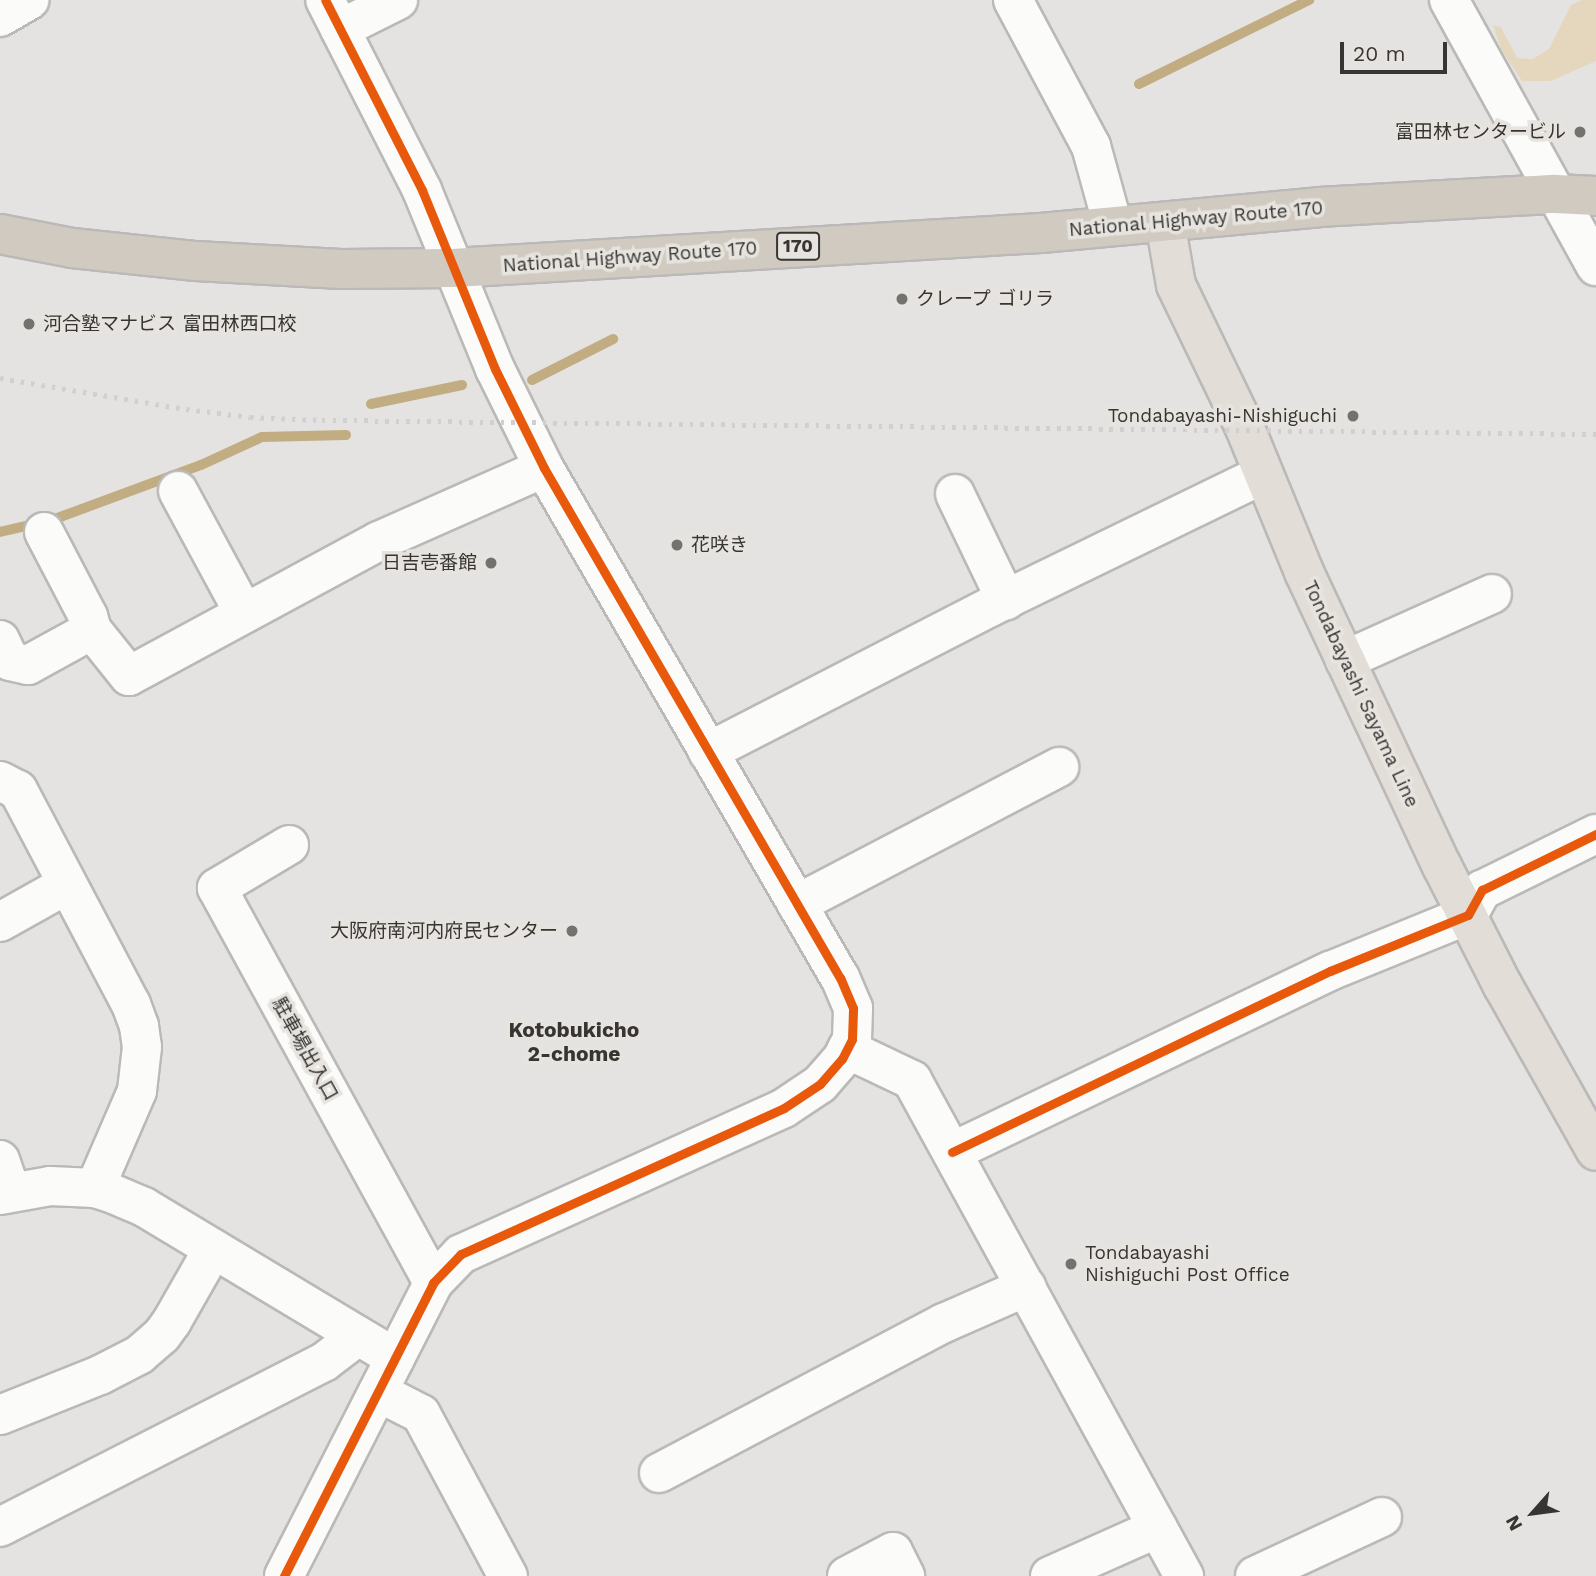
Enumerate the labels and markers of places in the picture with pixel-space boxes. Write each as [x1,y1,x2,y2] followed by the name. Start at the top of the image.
[1395,121,1566,143] place label: 富田林センタービル
[1572,124,1588,140] marker: 富田林センタービル
[916,288,1055,310] place label: クレープ ゴリラ
[894,291,910,307] marker: クレープ ゴリラ
[43,313,296,335] place label: 河合塾マナビス 富田林西口校
[21,316,37,332] marker: 河合塾マナビス 富田林西口校
[1108,405,1337,427] place label: Tondabayashi-Nishiguchi
[1343,406,1363,426] marker: Tondabayashi-Nishiguchi
[691,534,748,556] place label: 花咲き
[669,537,685,553] marker: 花咲き
[382,552,477,574] place label: 日吉壱番館
[483,555,499,571] marker: 日吉壱番館
[330,920,558,942] place label: 大阪府南河内府民センター
[564,923,580,939] marker: 大阪府南河内府民センター
[1085,1242,1290,1286] place label: Tondabayashi Nishiguchi Post Office
[1063,1256,1079,1272] marker: Tondabayashi Nishiguchi Post Office

